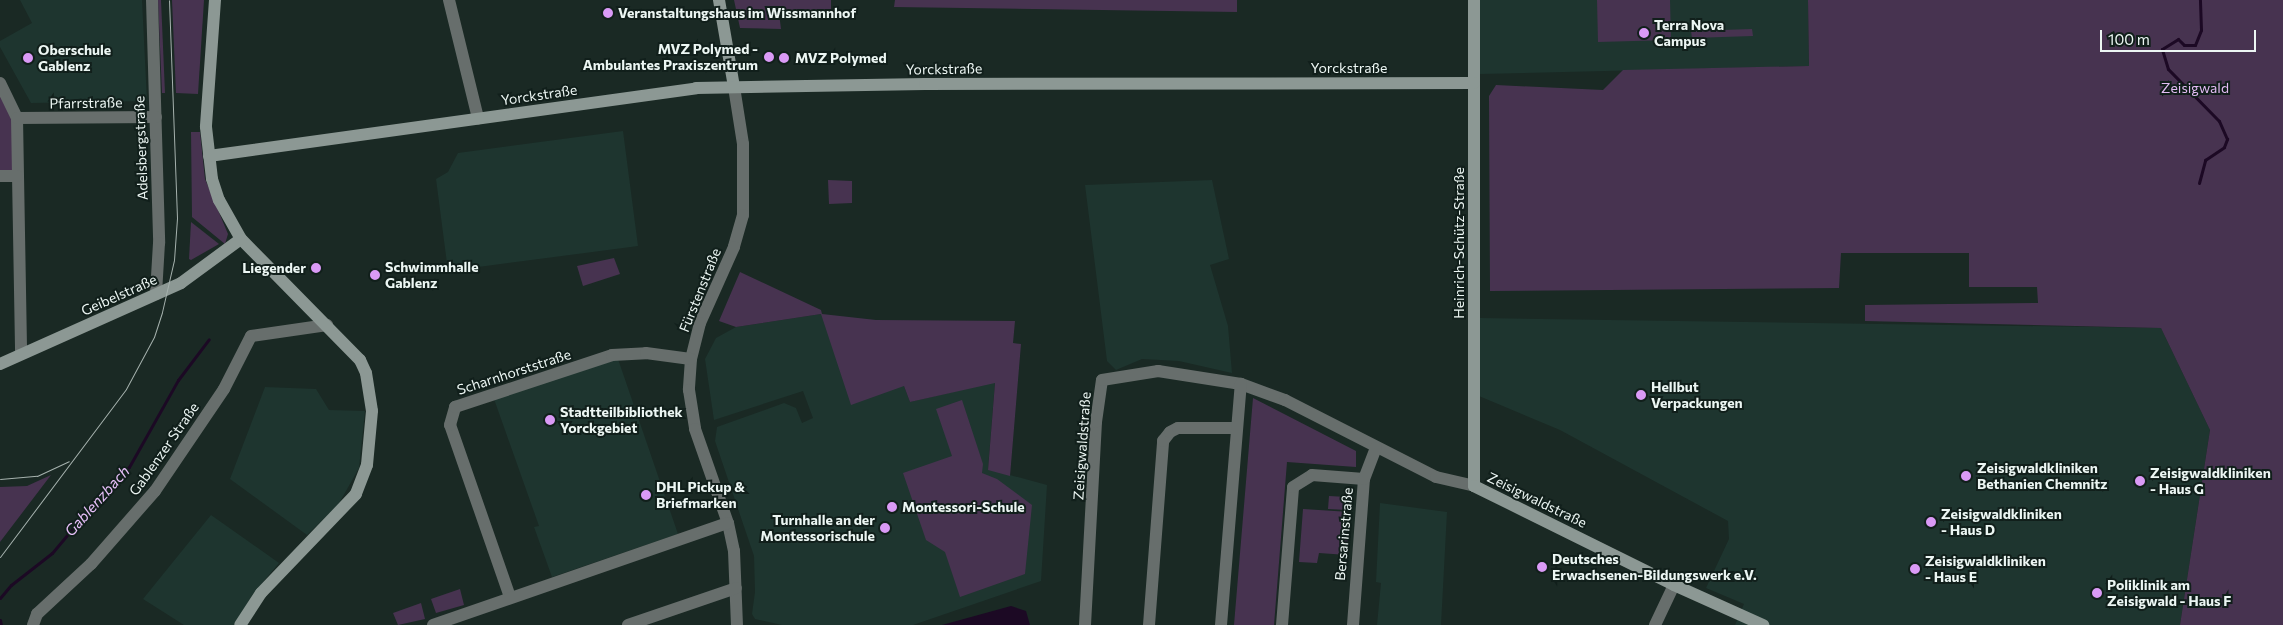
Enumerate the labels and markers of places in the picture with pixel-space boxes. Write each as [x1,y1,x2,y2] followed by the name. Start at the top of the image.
[618,5,856,21] place label: Veranstaltungshaus im Wissmannhof
[602,7,614,19] marker: Veranstaltungshaus im Wissmannhof
[1654,17,1724,49] place label: Terra Nova Campus
[1638,27,1650,39] marker: Terra Nova Campus
[583,41,758,74] place label: MVZ Polymed - Ambulantes Praxiszentrum
[38,42,111,74] place label: Oberschule Gablenz
[762,50,776,64] marker: MVZ Polymed - Ambulantes Praxiszentrum
[795,50,887,66] place label: MVZ Polymed
[777,51,791,65] marker: MVZ Polymed
[22,52,34,64] marker: Oberschule Gablenz
[385,259,479,292] place label: Schwimmhalle Gablenz
[242,260,306,276] place label: Liegender
[310,262,322,274] marker: Liegender
[369,269,381,281] marker: Schwimmhalle Gablenz
[1651,379,1743,412] place label: Hellbut Verpackungen
[1635,389,1647,401] marker: Hellbut Verpackungen
[560,404,683,437] place label: Stadtteilbibliothek Yorckgebiet
[544,414,556,426] marker: Stadtteilbibliothek Yorckgebiet
[1977,460,2108,492] place label: Zeisigwaldkliniken Bethanien Chemnitz
[2150,465,2271,498] place label: Zeisigwaldkliniken - Haus G
[1959,469,1973,483] marker: Zeisigwaldkliniken Bethanien Chemnitz
[2134,475,2146,487] marker: Zeisigwaldkliniken - Haus G
[656,479,745,512] place label: DHL Pickup & Briefmarken
[640,489,652,501] marker: DHL Pickup & Briefmarken
[902,499,1025,515] place label: Montessori-Schule
[886,501,898,513] marker: Montessori-Schule
[1941,506,2062,538] place label: Zeisigwaldkliniken - Haus D
[760,512,875,544] place label: Turnhalle an der Montessorischule
[1925,516,1937,528] marker: Zeisigwaldkliniken - Haus D
[879,522,891,534] marker: Turnhalle an der Montessorischule
[1552,551,1757,584] place label: Deutsches Erwachsenen-Bildungswerk e.V.
[1925,553,2046,586] place label: Zeisigwaldkliniken - Haus E
[1536,561,1548,573] marker: Deutsches Erwachsenen-Bildungswerk e.V.
[1909,563,1921,575] marker: Zeisigwaldkliniken - Haus E
[2107,577,2231,610] place label: Poliklinik am Zeisigwald - Haus F
[2091,587,2103,599] marker: Poliklinik am Zeisigwald - Haus F

